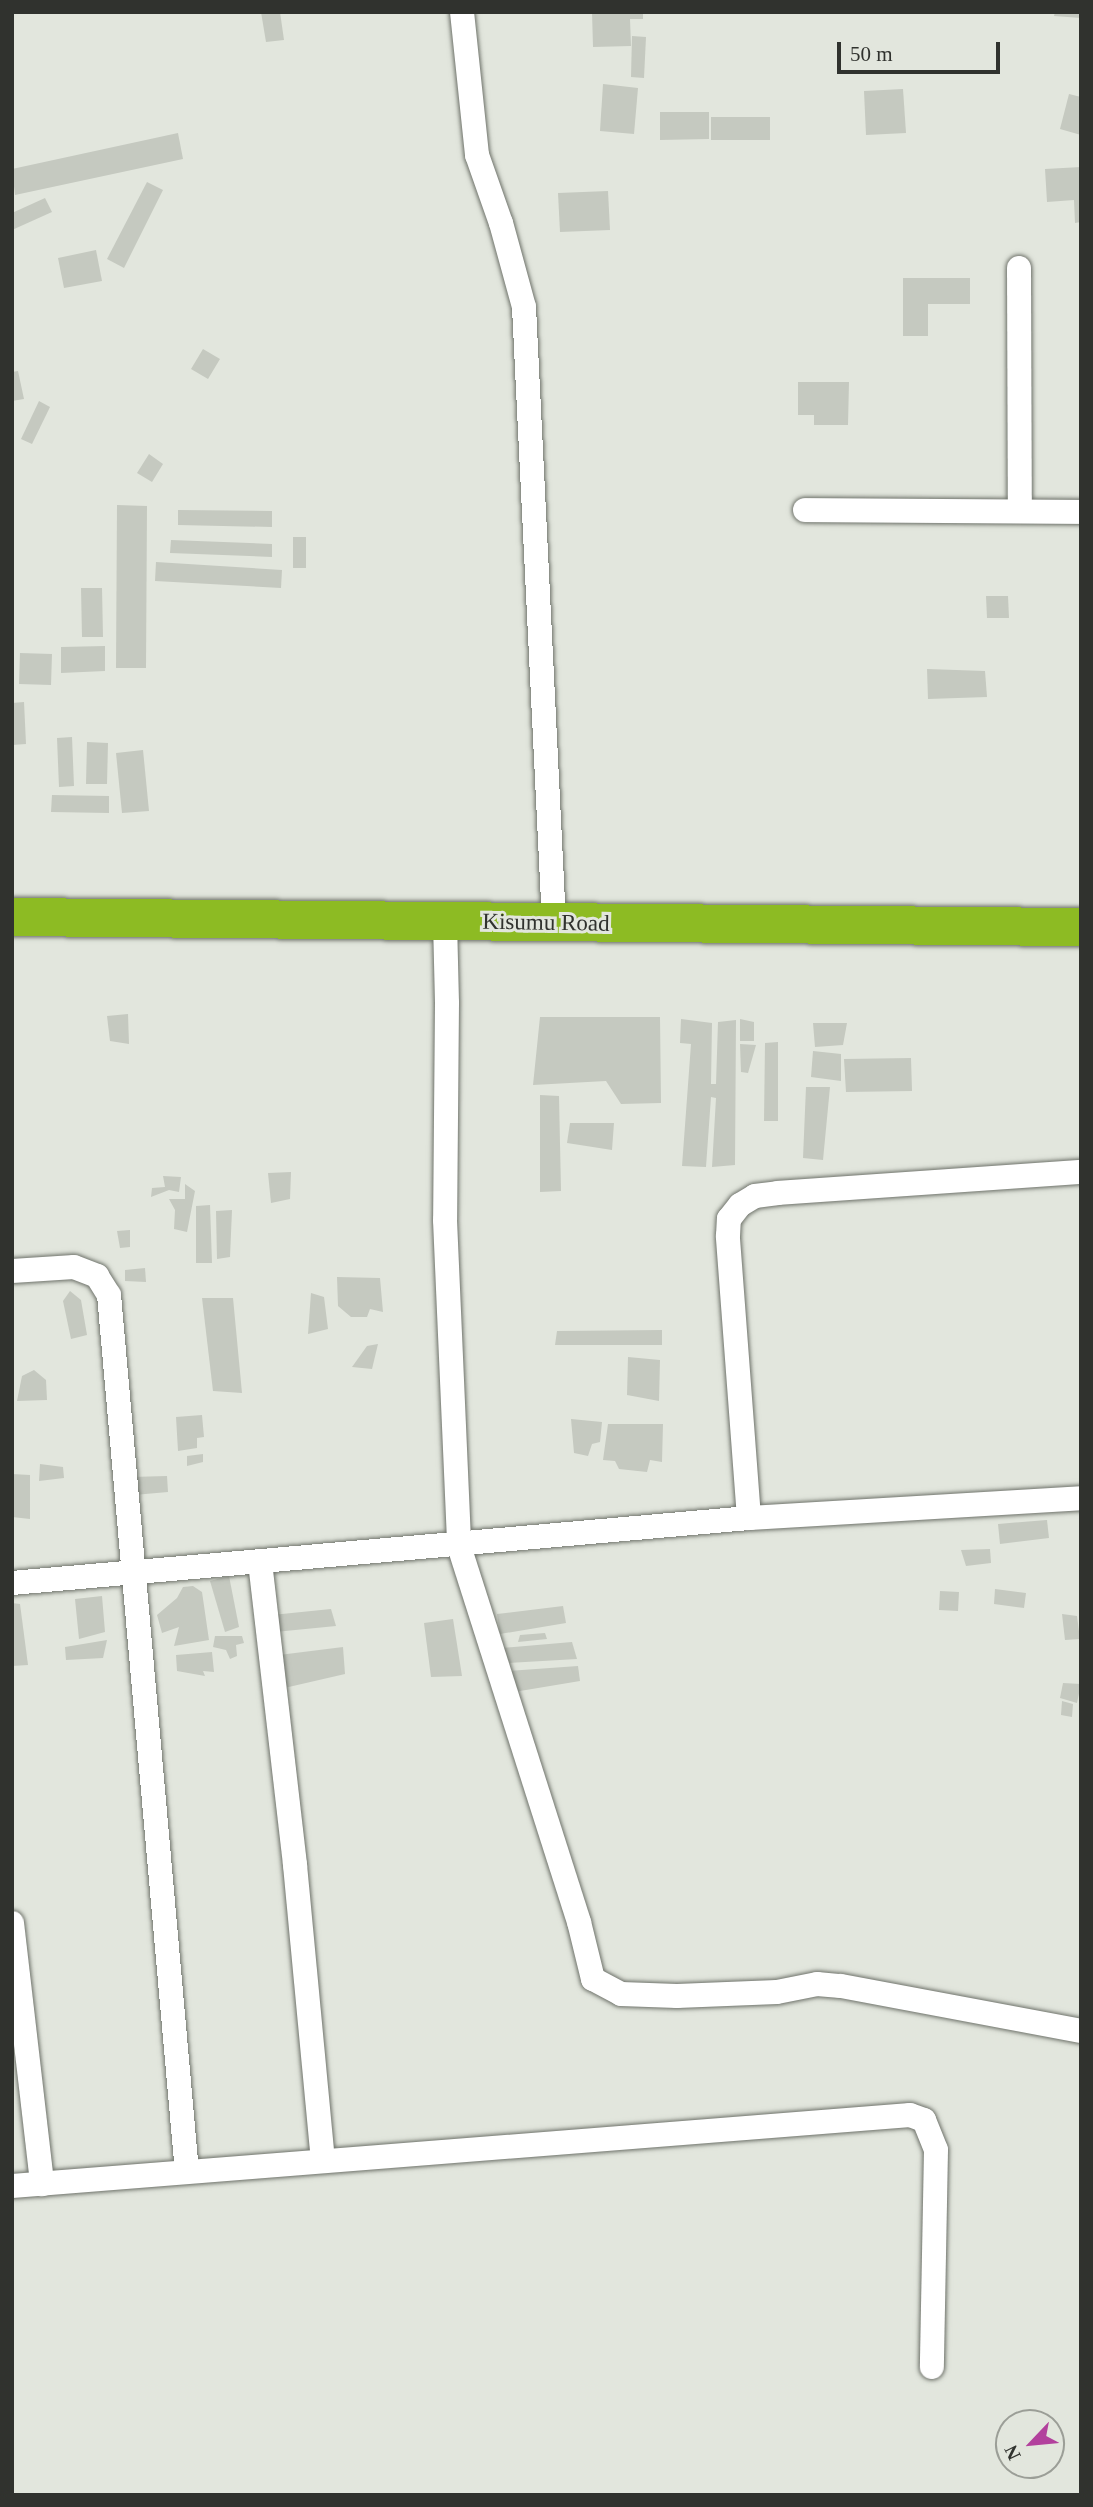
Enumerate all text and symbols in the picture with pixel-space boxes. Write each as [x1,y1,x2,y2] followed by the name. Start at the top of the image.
[841,28,1004,72] scale bar
[850,42,893,66] text: 50 m
[482,908,610,938] street label: Kisumu Road
[995,2409,1065,2479] north arrow
[1000,2442,1025,2463] text: N

